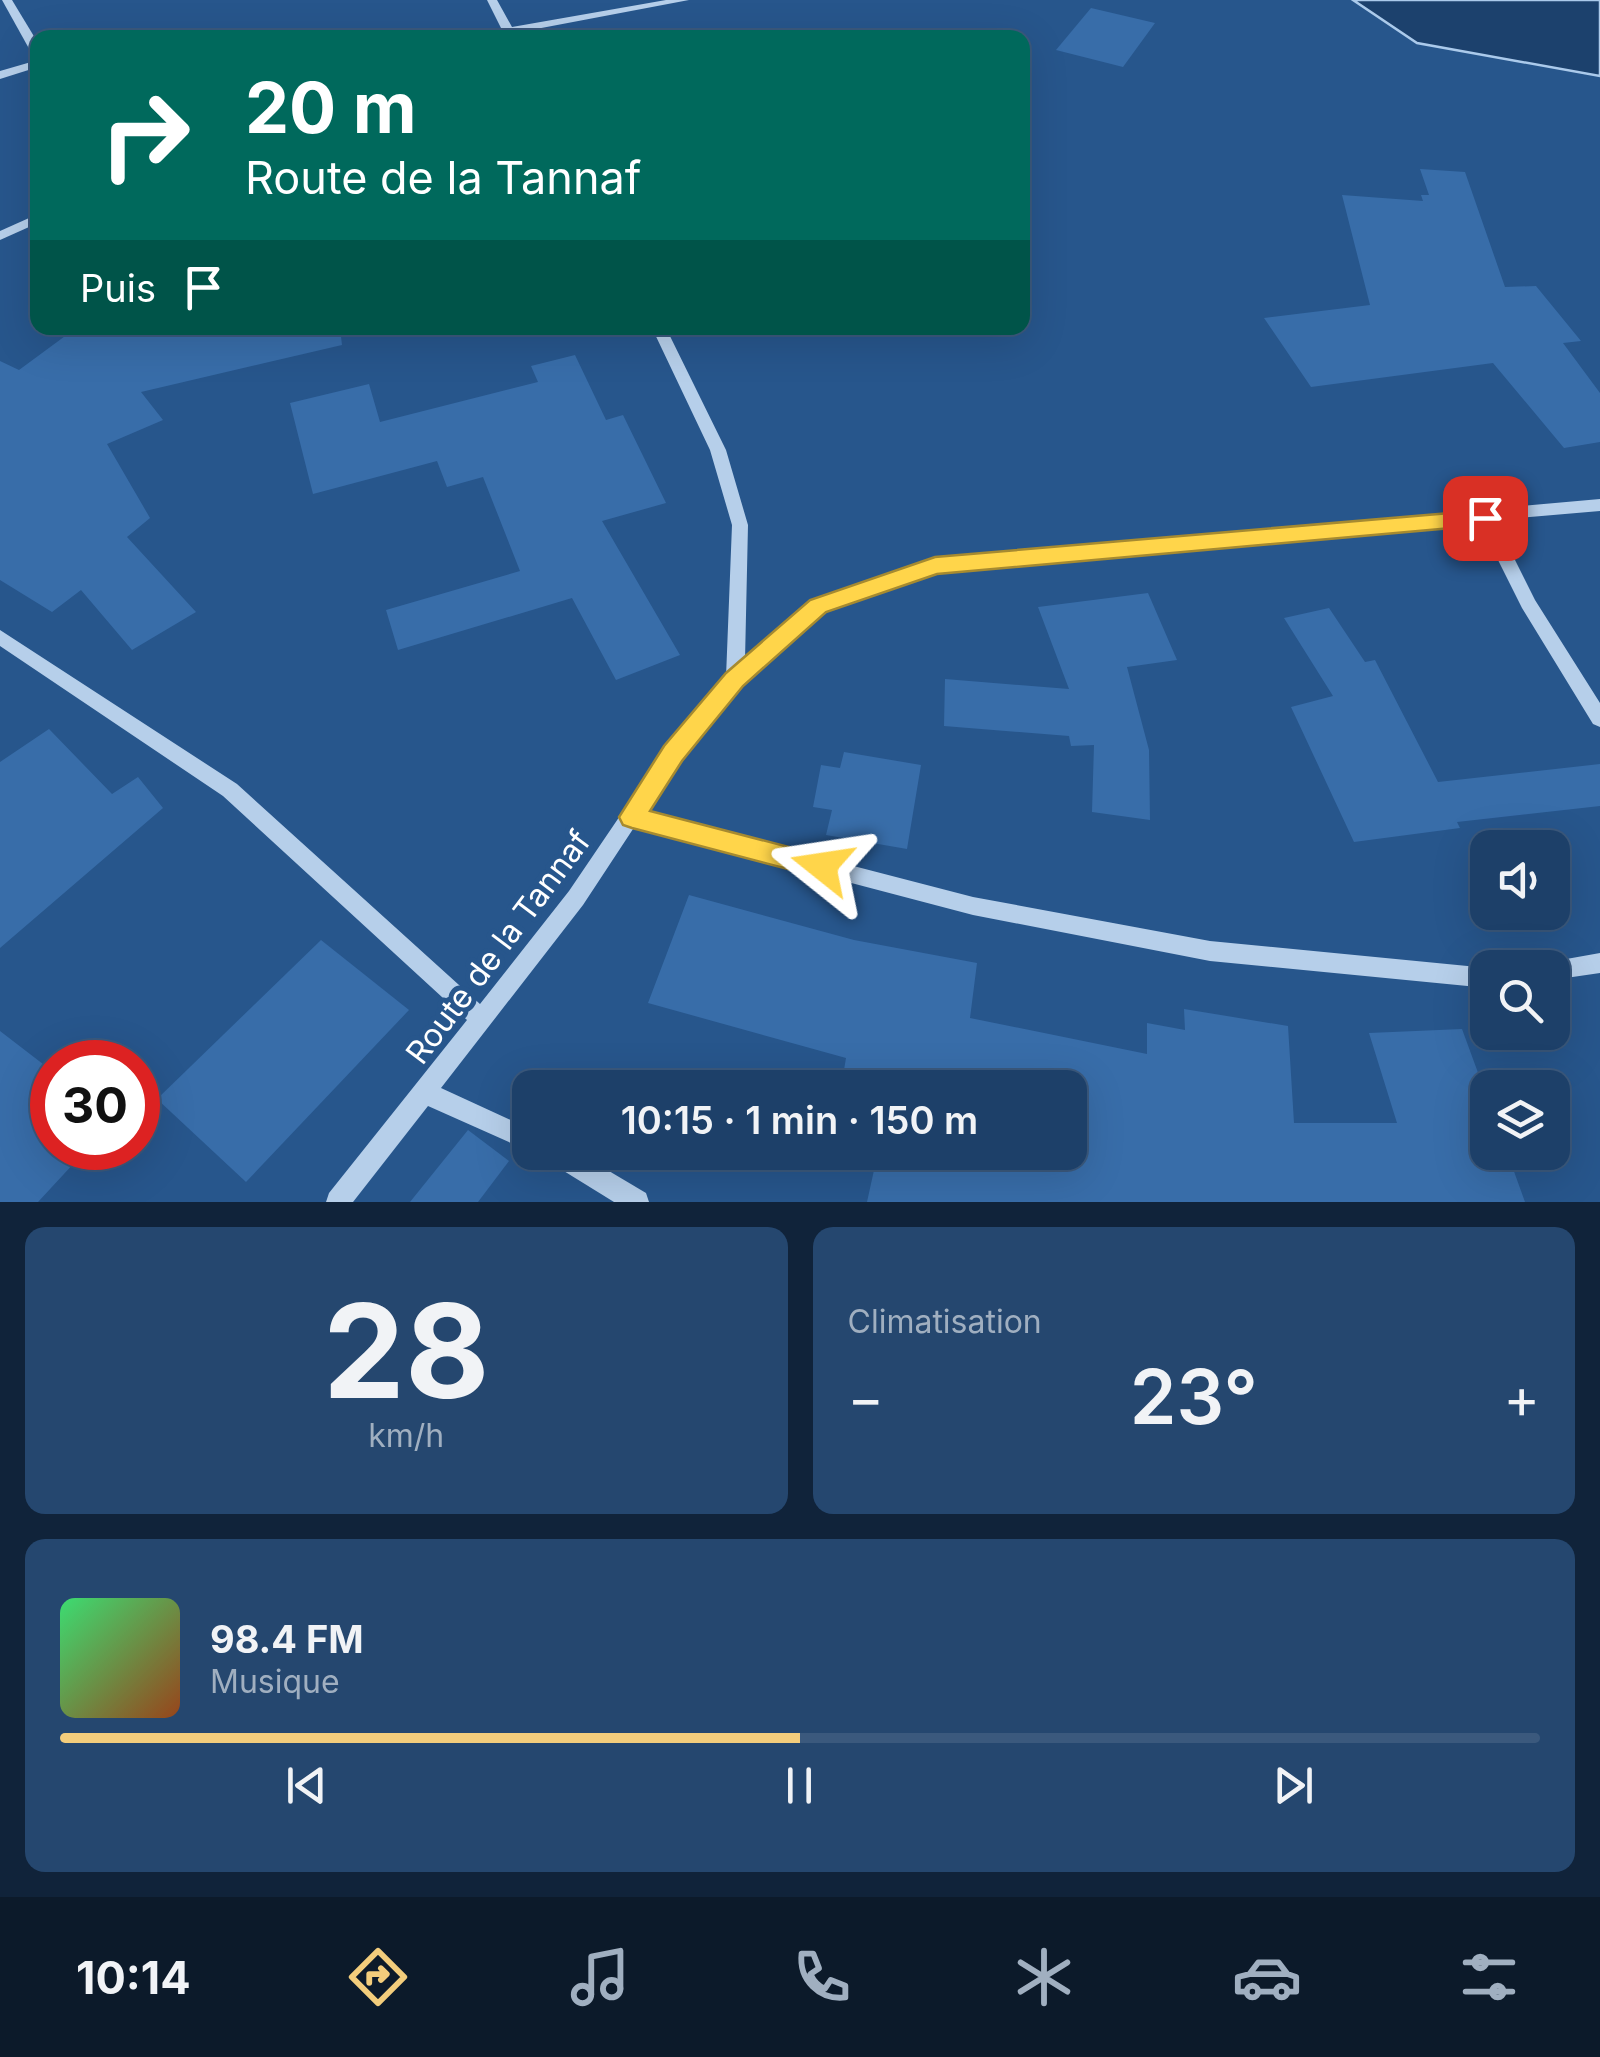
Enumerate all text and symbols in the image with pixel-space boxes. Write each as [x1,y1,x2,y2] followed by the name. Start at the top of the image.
[245,65,417,150] text: 20 m
[80,70,210,200] icon: right
[245,150,641,205] text: Route de la Tannaf
[176,260,231,315] icon: arrive
[80,265,156,311] text: Puis
[1443,476,1528,561] pin
[1458,491,1513,546] icon: arrive
[770,814,874,918] position arrow
[398,823,598,1071] street label: Route de la Tannaf
[1470,830,1570,1170] map controls
[1470,830,1570,930] button: sound
[1470,950,1570,1050] button: search
[30,1040,160,1170] speed limit sign: 30
[1470,1070,1570,1170] button: layers
[621,1097,978,1143] text: 10:15 · 1 min · 150 m
[323,1272,490,1429] text: 28
[848,1302,1042,1341] text: Climatisation
[1130,1351,1258,1442] text: 23°
[848,1365,884,1431] text: −
[1504,1365,1540,1431] text: +
[368,1416,444,1455] text: km/h
[210,1616,364,1662] text: 98.4 FM
[210,1662,340,1701] text: Musique
[279,1758,334,1813] icon: previous
[772,1758,827,1813] icon: pause
[1266,1758,1321,1813] icon: next
[343,1942,413,2012] icon: directions
[565,1942,635,2012] icon: music
[787,1942,857,2012] icon: phone
[1009,1942,1079,2012] icon: climate
[1232,1942,1302,2012] icon: car
[1454,1942,1524,2012] icon: filters
[76,1950,191,2005] text: 10:14

